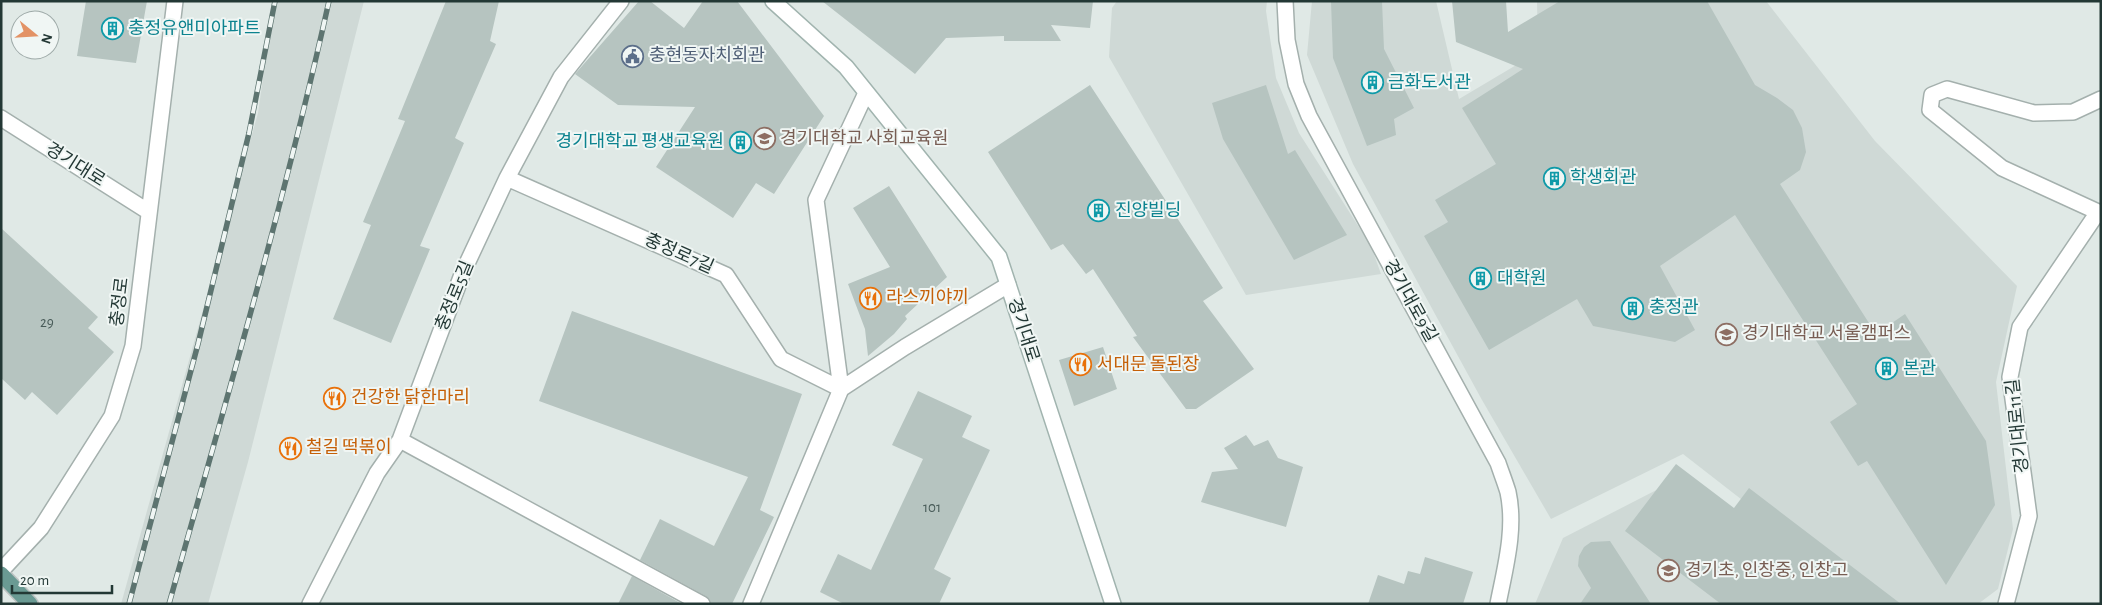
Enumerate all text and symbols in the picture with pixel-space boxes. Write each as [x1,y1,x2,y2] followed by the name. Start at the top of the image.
[10,10,60,60] north arrow
[100,17,124,41] building icon: 충정유앤미아파트
[128,18,260,38] place label: 충정유앤미아파트
[38,32,55,46] text: N
[621,44,645,68] public building icon: 충현동자치회관
[649,45,765,65] place label: 충현동자치회관
[1360,71,1384,95] building icon: 금화도서관
[1388,73,1471,92] place label: 금화도서관
[752,127,776,151] school or university icon: 경기대학교 사회교육원
[780,128,949,148] place label: 경기대학교 사회교육원
[728,130,752,154] building icon: 경기대학교 평생교육원
[555,131,724,151] place label: 경기대학교 평생교육원
[42,138,109,190] street label: 경기대로
[1542,166,1566,190] building icon: 학생회관
[1570,167,1637,187] place label: 학생회관
[1087,199,1111,223] building icon: 진양빌딩
[1115,201,1181,220] place label: 진양빌딩
[642,229,717,277] street label: 충정로7길
[1380,256,1442,345] street label: 경기대로9길
[431,258,477,334] street label: 충정로5길
[1469,267,1493,291] building icon: 대학원
[1497,269,1547,288] place label: 대학원
[106,276,132,328] street label: 충정로
[858,286,882,310] restaurant icon: 라스끼야끼
[886,287,969,307] place label: 라스끼야끼
[1004,295,1044,364] street label: 경기대로
[1621,296,1645,320] building icon: 충정관
[1649,297,1699,317] place label: 충정관
[40,315,54,330] house number: 29
[1714,322,1738,346] school or university icon: 경기대학교 서울캠퍼스
[1742,323,1911,343] place label: 경기대학교 서울캠퍼스
[1069,353,1093,377] restaurant icon: 서대문 돌된장
[1097,354,1199,374] place label: 서대문 돌된장
[1875,357,1899,381] building icon: 본관
[1903,359,1937,378] place label: 본관
[2002,378,2032,474] street label: 경기대로11길
[323,386,347,410] restaurant icon: 건강한 닭한마리
[351,387,470,407] place label: 건강한 닭한마리
[278,436,302,460] restaurant icon: 철길 떡볶이
[306,437,392,457] place label: 철길 떡볶이
[923,500,941,515] house number: 101
[1657,559,1681,583] school or university icon: 경기초, 인창중, 인창고
[1685,560,1848,580] place label: 경기초, 인창중, 인창고
[12,562,112,594] scale bar
[20,573,49,588] text: 20 m

